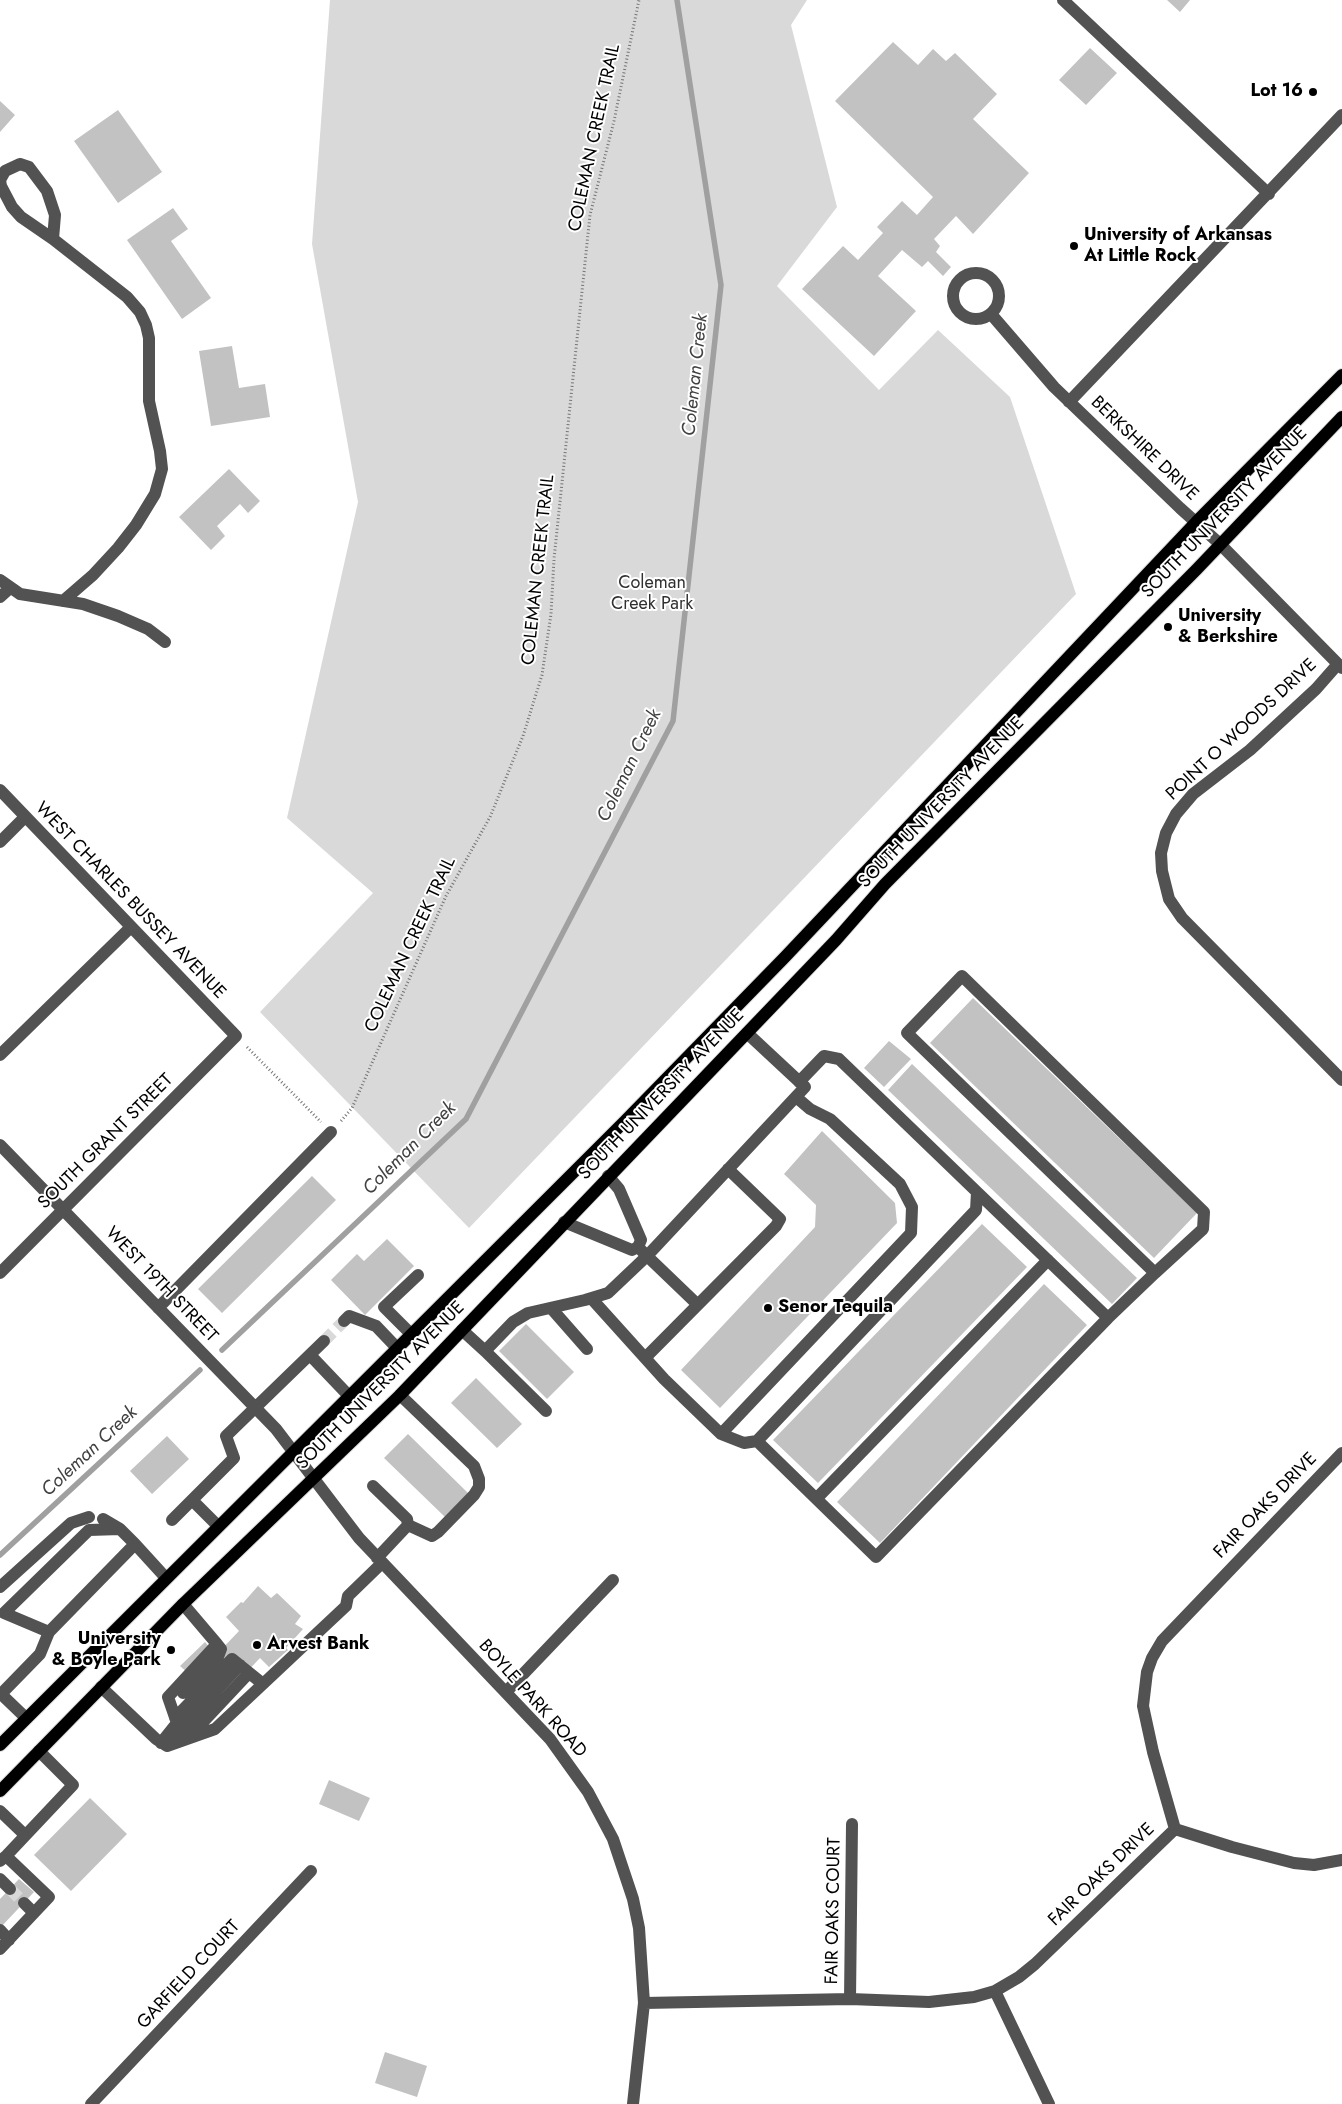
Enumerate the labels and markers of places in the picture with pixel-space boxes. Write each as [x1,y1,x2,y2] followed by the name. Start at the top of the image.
[1251,81,1303,103] place label: Lot 16
[1307,86,1319,98] marker: Lot 16
[1084,225,1272,268] place label: University of Arkansas At Little Rock
[1068,240,1080,252] marker: University of Arkansas At Little Rock
[1178,606,1278,649] place label: University & Berkshire
[1162,621,1174,633] marker: University & Berkshire
[778,1297,893,1319] place label: Senor Tequila
[762,1302,774,1314] marker: Senor Tequila
[52,1629,161,1672] place label: University & Boyle Park
[267,1634,369,1656] place label: Arvest Bank
[251,1639,263,1651] marker: Arvest Bank
[165,1644,177,1656] marker: University & Boyle Park

